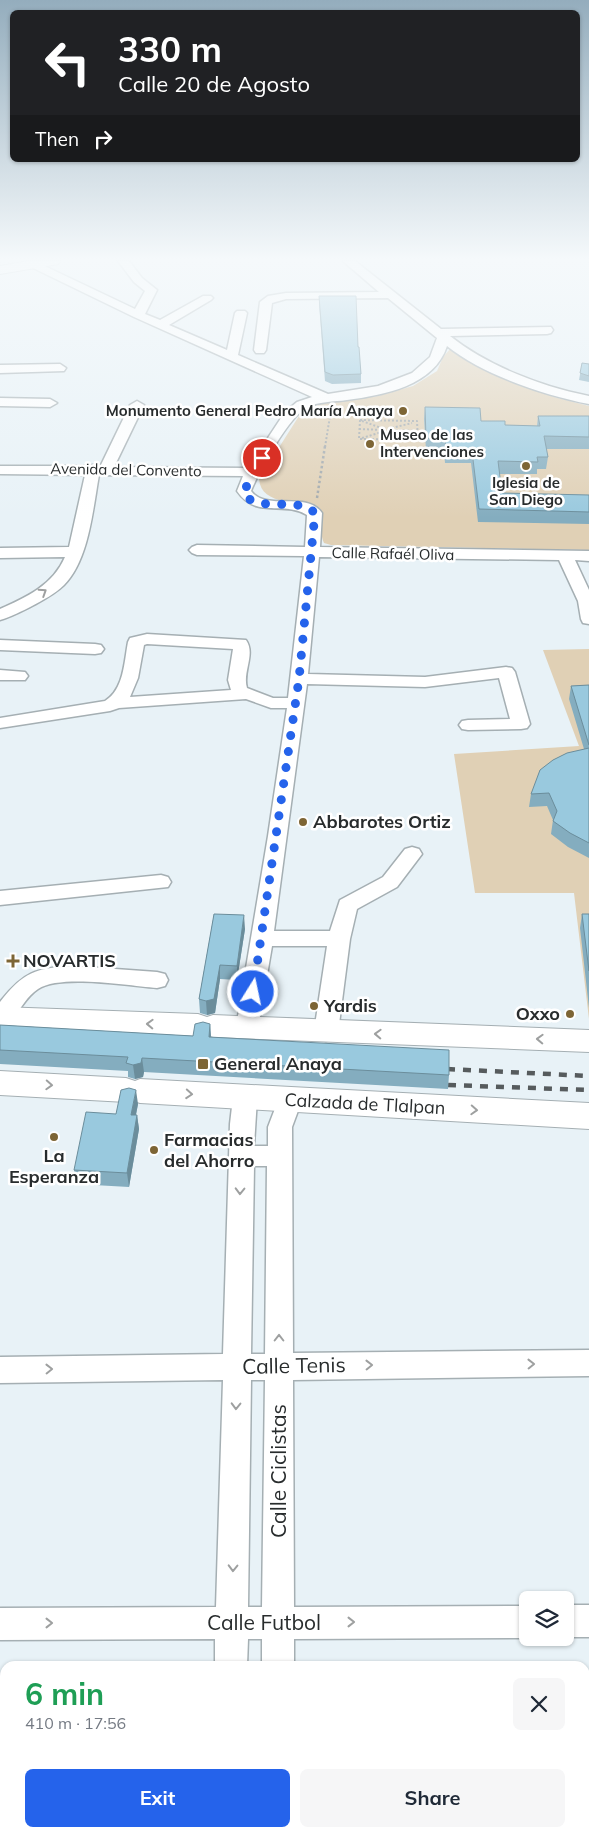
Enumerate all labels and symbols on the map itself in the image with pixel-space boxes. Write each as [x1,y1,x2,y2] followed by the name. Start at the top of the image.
[106,401,393,420] place label: Monumento General Pedro María Anaya
[397,405,409,417] marker: Monumento General Pedro María Anaya
[380,425,484,461] place label: Museo de las Intervenciones
[241,437,283,479] pin
[364,438,376,450] marker: Museo de las Intervenciones
[50,459,202,480] street label: Avenida del Convento
[520,460,532,472] marker: Iglesia de San Diego
[489,473,563,509] place label: Iglesia de San Diego
[331,543,455,564] street label: Calle Rafaél Oliva
[37,588,46,598] one-way arrow
[313,810,451,833] place label: Abbarotes Ortiz
[297,816,309,828] marker: Abbarotes Ortiz
[23,949,116,972] place label: NOVARTIS
[7,955,19,967] marker: NOVARTIS
[226,965,278,1017] position arrow
[323,994,377,1017] place label: Yardis
[308,1000,320,1012] marker: Yardis
[516,1002,560,1025] place label: Oxxo
[564,1008,576,1020] marker: Oxxo
[145,1018,153,1029] one-way arrow
[374,1028,382,1039] one-way arrow
[536,1034,544,1044] one-way arrow
[214,1052,342,1075] place label: General Anaya
[196,1057,210,1071] marker: General Anaya
[45,1080,53,1091] one-way arrow
[284,1088,446,1119] street label: Calzada de Tlalpan
[185,1089,193,1100] one-way arrow
[470,1104,478,1115] one-way arrow
[164,1128,254,1172] place label: Farmacias del Ahorro
[48,1131,60,1143] marker: La Esperanza
[9,1144,99,1188] place label: La Esperanza
[148,1144,160,1156] marker: Farmacias del Ahorro
[235,1187,246,1195] one-way arrow
[274,1333,284,1341] one-way arrow
[242,1351,346,1379] street label: Calle Tenis
[528,1359,535,1369] one-way arrow
[365,1360,373,1371] one-way arrow
[45,1364,53,1374] one-way arrow
[231,1402,242,1410] one-way arrow
[265,1404,291,1538] street label: Calle Ciclistas
[228,1564,238,1572] one-way arrow
[207,1609,321,1635] street label: Calle Futbol
[348,1617,355,1627] one-way arrow
[45,1618,53,1628] one-way arrow

